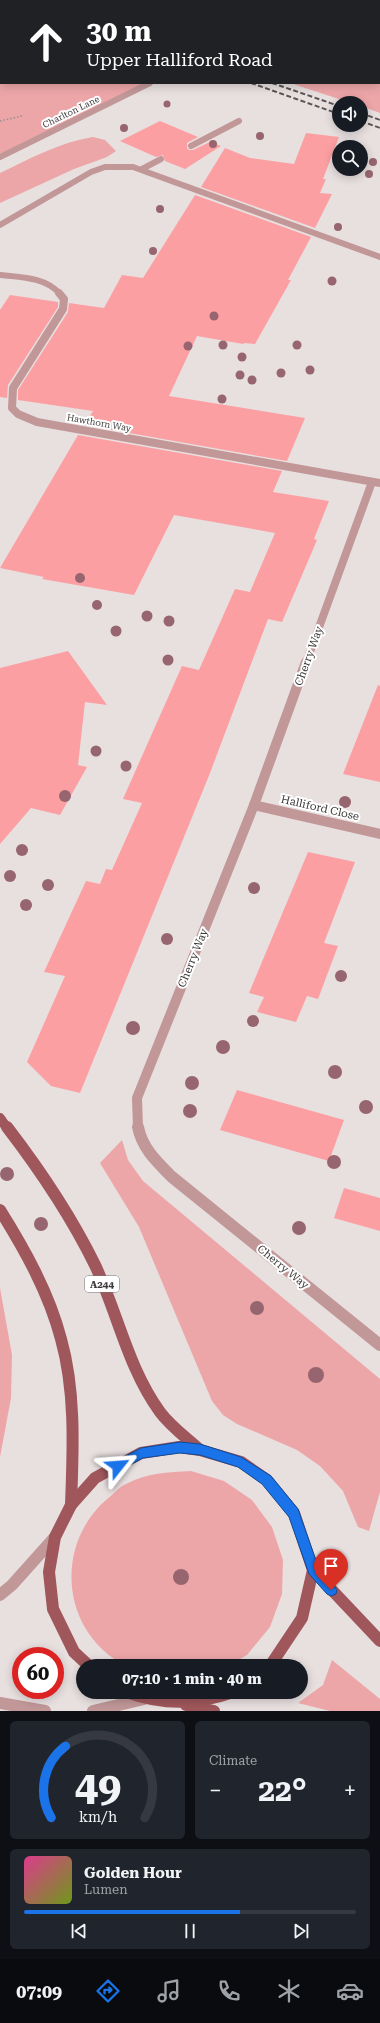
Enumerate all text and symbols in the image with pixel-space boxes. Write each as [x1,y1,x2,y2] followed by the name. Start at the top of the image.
[86,15,151,48] text: 30 m
[20,16,72,68] icon: ahead
[86,49,272,70] text: Upper Halliford Road
[41,94,101,130] street label: Charlton Lane
[332,96,368,176] map controls
[332,96,368,132] button: sound
[332,140,368,176] button: search
[66,412,133,434] street label: Hawthorn Way
[292,624,326,688] street label: Cherry Way
[280,793,360,823] street label: Halliford Close
[175,926,211,989] street label: Cherry Way
[255,1242,312,1292] street label: Cherry Way
[85,1276,119,1292] road number: A244
[97,1445,139,1487] position arrow
[314,1549,348,1590] pin
[320,1555,342,1577] icon: arrive
[12,1647,64,1699] speed limit sign: 60
[122,1670,262,1688] text: 07:10 · 1 min · 40 m
[209,1753,257,1768] text: Climate
[74,1762,121,1811] text: 49
[258,1773,307,1808] text: 22°
[209,1778,221,1803] text: −
[344,1778,356,1803] text: +
[78,1809,117,1825] text: km/h
[84,1864,182,1882] text: Golden Hour
[84,1882,128,1897] text: Lumen
[68,1920,90,1942] icon: previous
[179,1920,201,1942] icon: pause
[290,1920,312,1942] icon: next
[94,1977,122,2005] icon: directions
[155,1977,183,2005] icon: music
[215,1977,243,2005] icon: phone
[275,1977,303,2005] icon: climate
[336,1977,364,2005] icon: car
[16,1981,62,2002] text: 07:09

